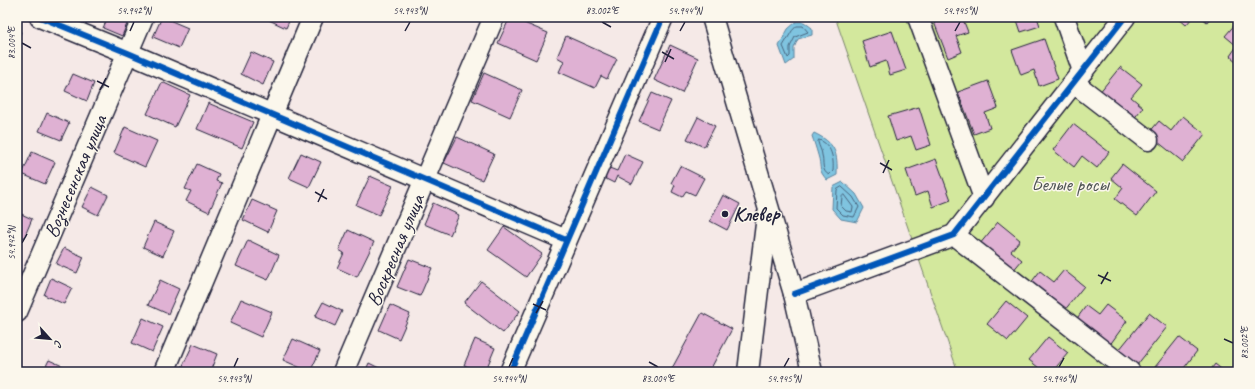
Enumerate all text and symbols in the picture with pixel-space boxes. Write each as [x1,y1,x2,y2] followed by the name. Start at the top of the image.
[117,4,153,17] text: 54.942°N
[393,4,429,17] text: 54.943°N
[586,4,620,17] text: 83.002°E
[668,4,704,17] text: 54.944°N
[943,4,979,17] text: 54.945°N
[5,25,18,59] text: 83.004°E
[38,109,114,242] street label: Вознесенская улица
[1031,172,1110,197] park label: Белые росы
[361,189,431,310] street label: Воскресная улица
[733,202,781,227] place label: Клевер
[720,209,730,219] marker: Клевер
[5,224,18,260] text: 54.942°N
[30,319,70,359] north arrow
[1238,325,1251,359] text: 83.002°E
[51,338,66,351] text: С
[217,372,253,385] text: 54.943°N
[492,372,528,385] text: 54.944°N
[642,372,676,385] text: 83.004°E
[767,372,803,385] text: 54.945°N
[1042,372,1078,385] text: 54.946°N

